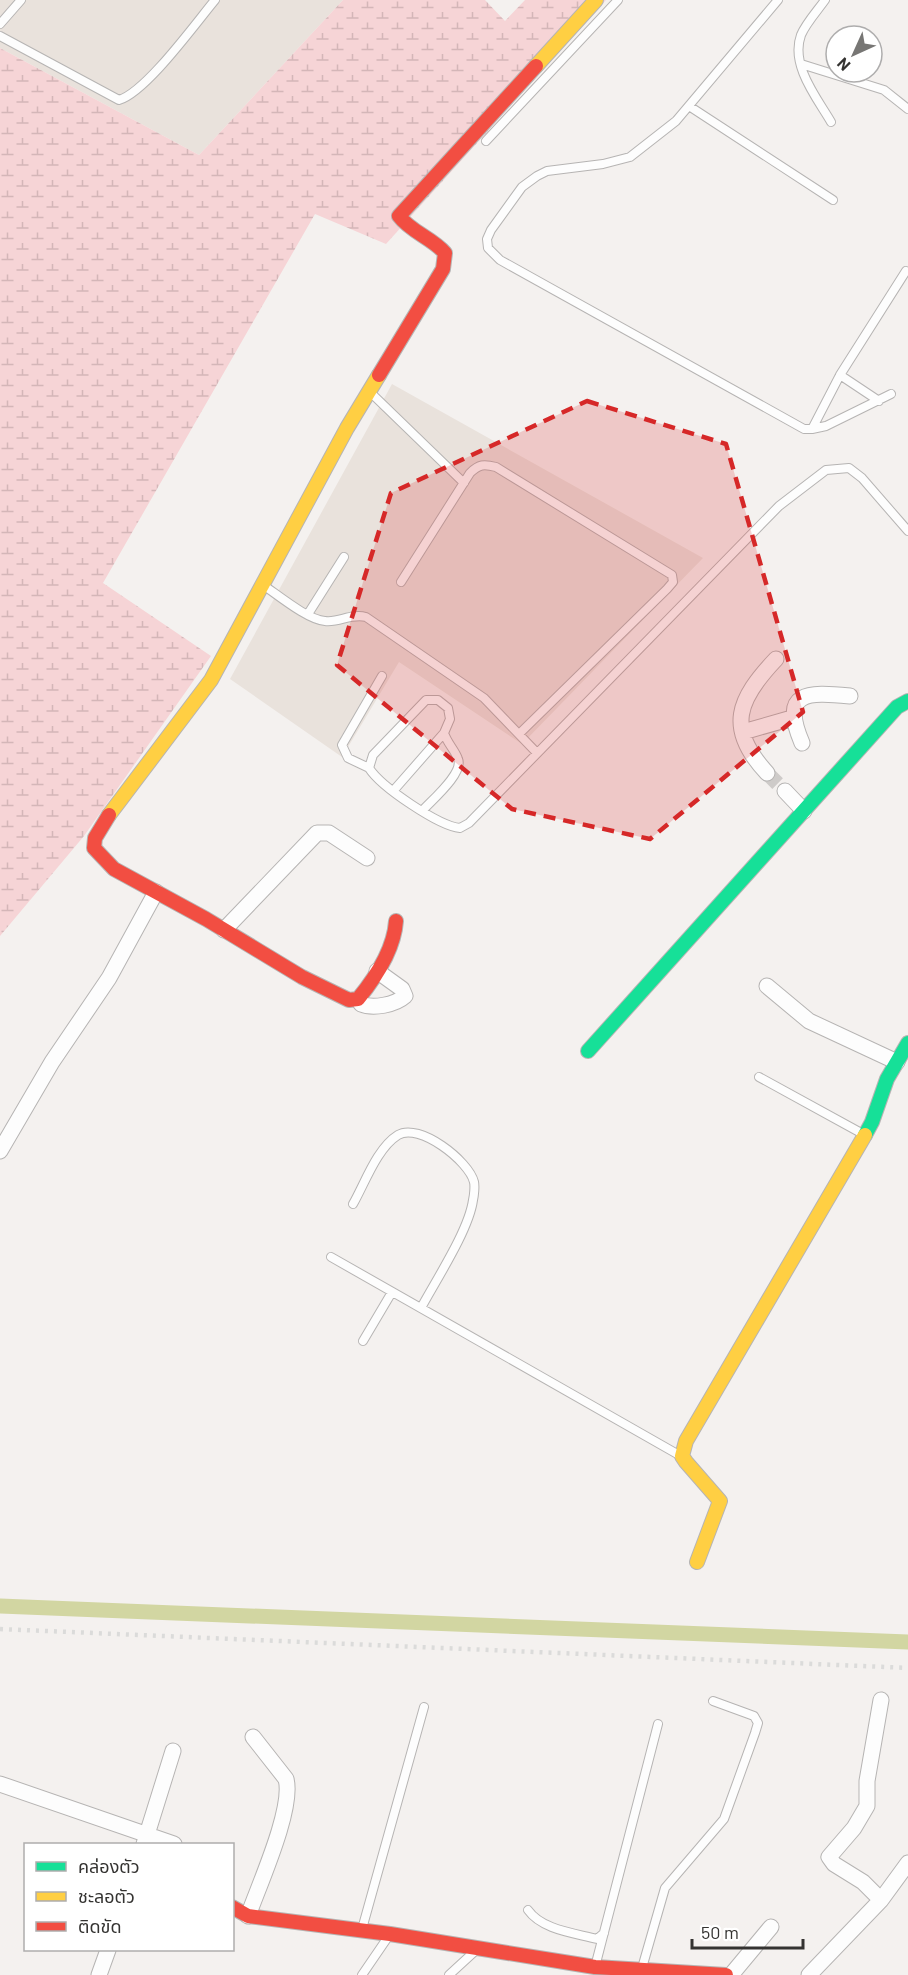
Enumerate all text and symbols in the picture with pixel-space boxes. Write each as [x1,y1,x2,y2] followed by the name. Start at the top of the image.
[824,24,884,84] north arrow
[833,54,854,75] text: N
[24,1843,234,1951] legend
[78,1855,140,1877] text: คล่องตัว
[78,1885,135,1907] text: ชะลอตัว
[692,1912,803,1950] scale bar
[78,1915,121,1937] text: ติดขัด
[701,1921,739,1943] text: 50 m

